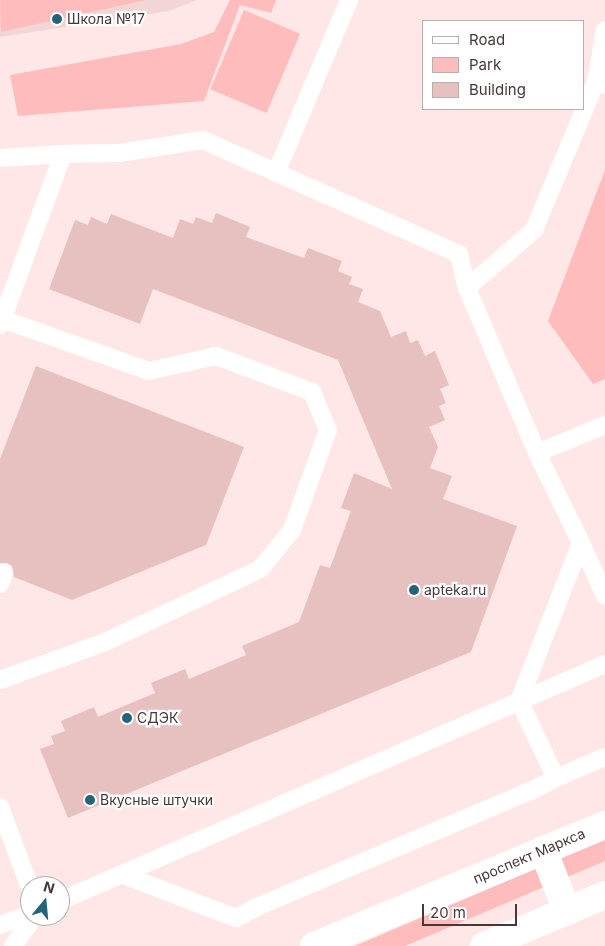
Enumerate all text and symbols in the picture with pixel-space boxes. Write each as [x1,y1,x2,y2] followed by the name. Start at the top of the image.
[67,11,145,27] place label: Школа №17
[51,13,63,25] marker: Школа №17
[422,20,585,110] legend
[469,30,505,49] text: Road
[469,55,501,74] text: Park
[469,80,526,99] text: Building
[424,582,486,598] place label: apteka.ru
[408,584,420,596] marker: apteka.ru
[137,710,178,726] place label: СДЭК
[121,712,133,724] marker: СДЭК
[100,792,213,808] place label: Вкусные штучки
[84,794,96,806] marker: Вкусные штучки
[470,825,588,887] street label: проспект Маркса
[20,876,70,926] north arrow
[42,877,57,897] text: N
[425,894,520,926] scale bar
[430,903,466,922] text: 20 m

